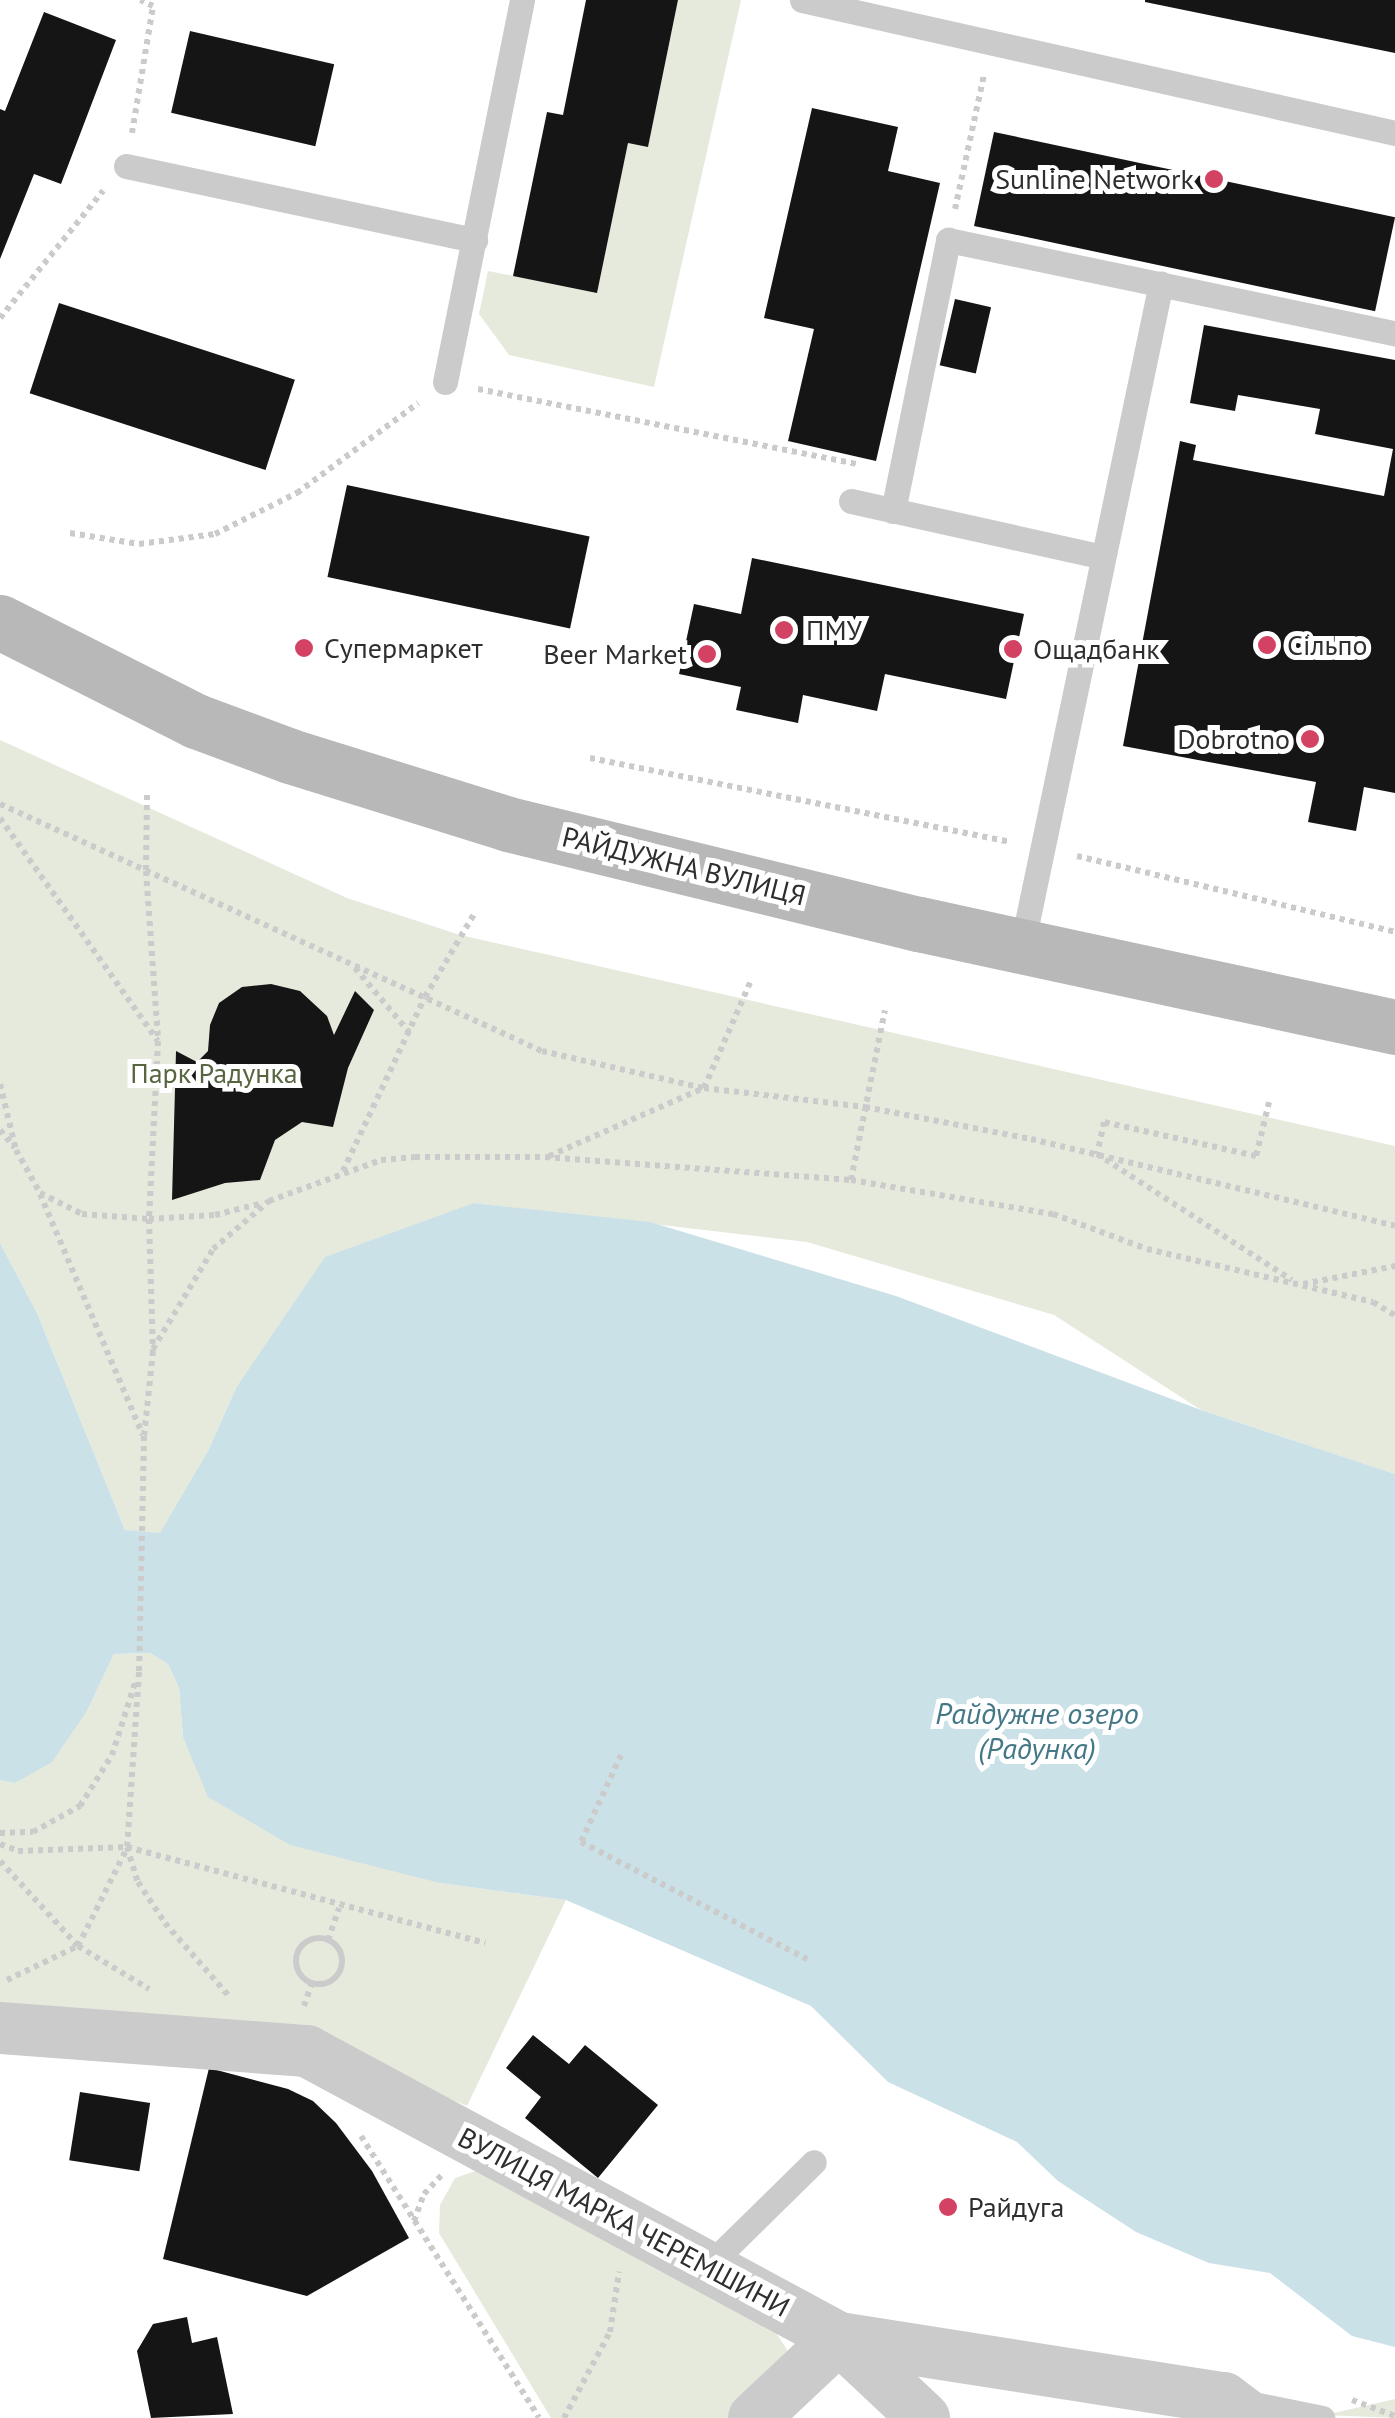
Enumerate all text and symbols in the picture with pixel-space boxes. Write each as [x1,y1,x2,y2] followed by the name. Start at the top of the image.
[995,162,1194,196] place label: Sunline Network
[1203,168,1225,190] marker: Sunline Network
[806,613,862,647] place label: ПМУ
[771,617,797,643] marker: ПМУ
[1287,628,1368,662] place label: Сільпо
[324,631,483,665] place label: Супермаркет
[1033,632,1160,666] place label: Ощадбанк
[1256,634,1278,656] marker: Сільпо
[293,637,315,659] marker: Супермаркет
[543,637,687,671] place label: Beer Market
[1002,638,1024,660] marker: Ощадбанк
[696,643,718,665] marker: Beer Market
[1177,722,1290,756] place label: Dobrotno
[1299,728,1321,750] marker: Dobrotno
[558,819,810,913] street label: РАЙДУЖНА ВУЛИЦЯ
[130,1056,298,1090] park label: Парк Радунка
[935,1695,1139,1766] water label: Райдужне озеро (Радунка)
[452,2120,796,2324] street label: ВУЛИЦЯ МАРКА ЧЕРЕМШИНИ
[968,2190,1064,2224] place label: Райдуга
[937,2196,959,2218] marker: Райдуга

